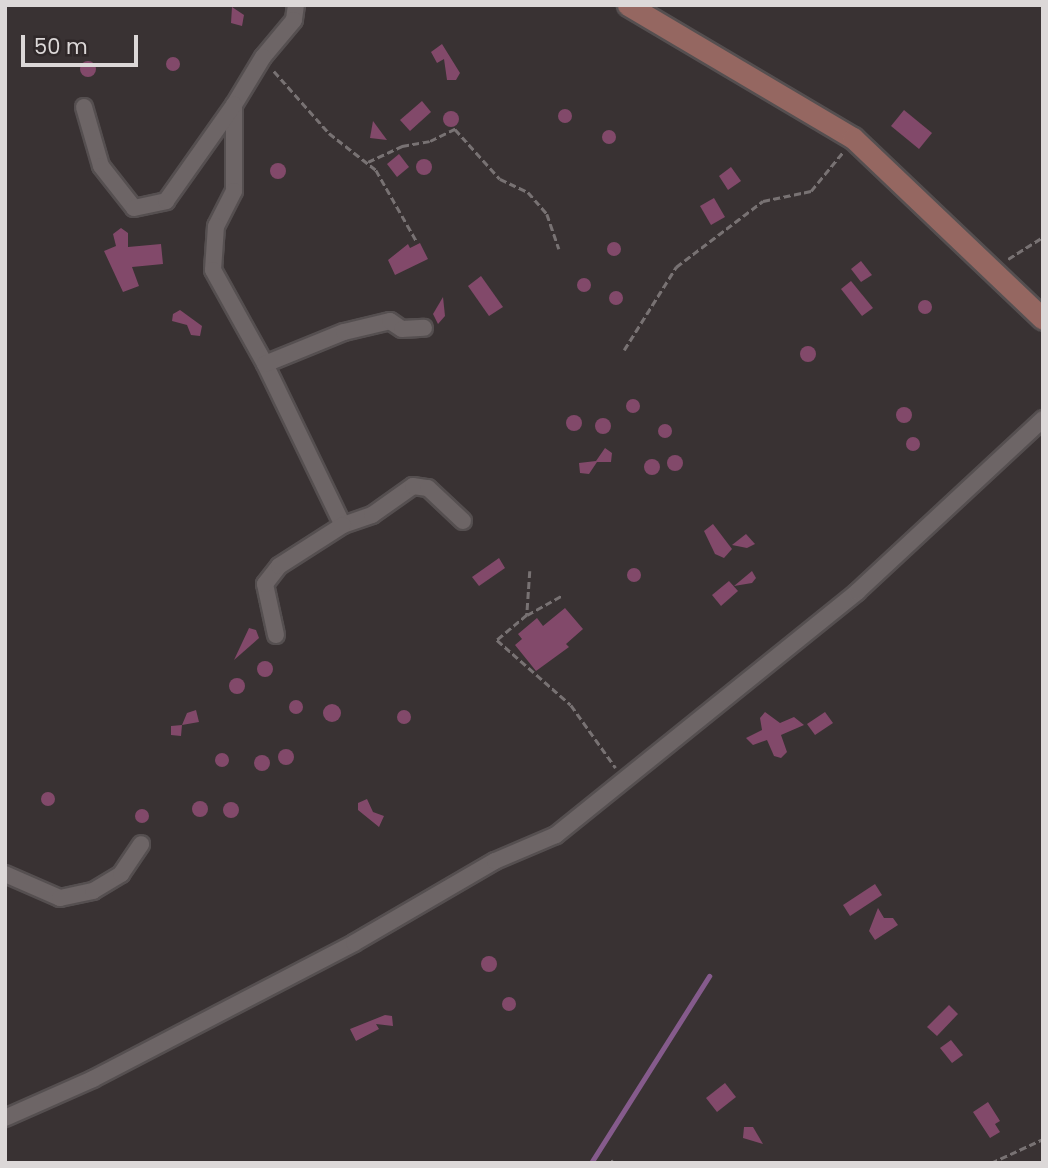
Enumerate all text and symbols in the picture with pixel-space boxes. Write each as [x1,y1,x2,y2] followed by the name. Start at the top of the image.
[24,21,142,65] scale bar
[34,32,88,61] text: 50 m

